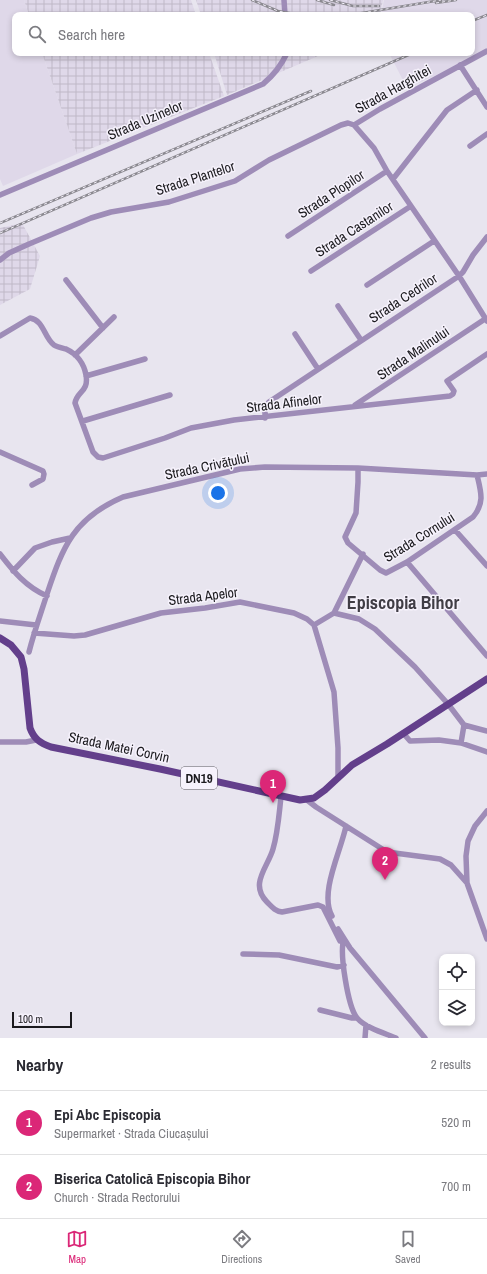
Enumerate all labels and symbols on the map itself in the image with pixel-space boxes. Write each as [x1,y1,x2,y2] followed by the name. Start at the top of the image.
[352,61,434,117] street label: Strada Harghitei
[105,96,185,144] street label: Strada Uzinelor
[153,157,237,199] street label: Strada Plantelor
[294,166,368,222] street label: Strada Plopilor
[312,197,397,261] street label: Strada Castanilor
[365,269,441,327] street label: Strada Cedrilor
[373,322,453,384] street label: Strada Malinului
[245,389,323,417] street label: Strada Afinelor
[163,448,251,484] street label: Strada Crivățului
[208,483,228,503] your location
[380,508,458,566] street label: Strada Cornului
[167,583,239,609] street label: Strada Apelor
[347,590,459,615] district label: Episcopia Bihor
[67,728,171,766] street label: Strada Matei Corvin
[181,767,217,789] road number: DN19
[260,770,286,803] pin: 1
[372,847,398,880] pin: 2
[12,1010,72,1029] scale bar

